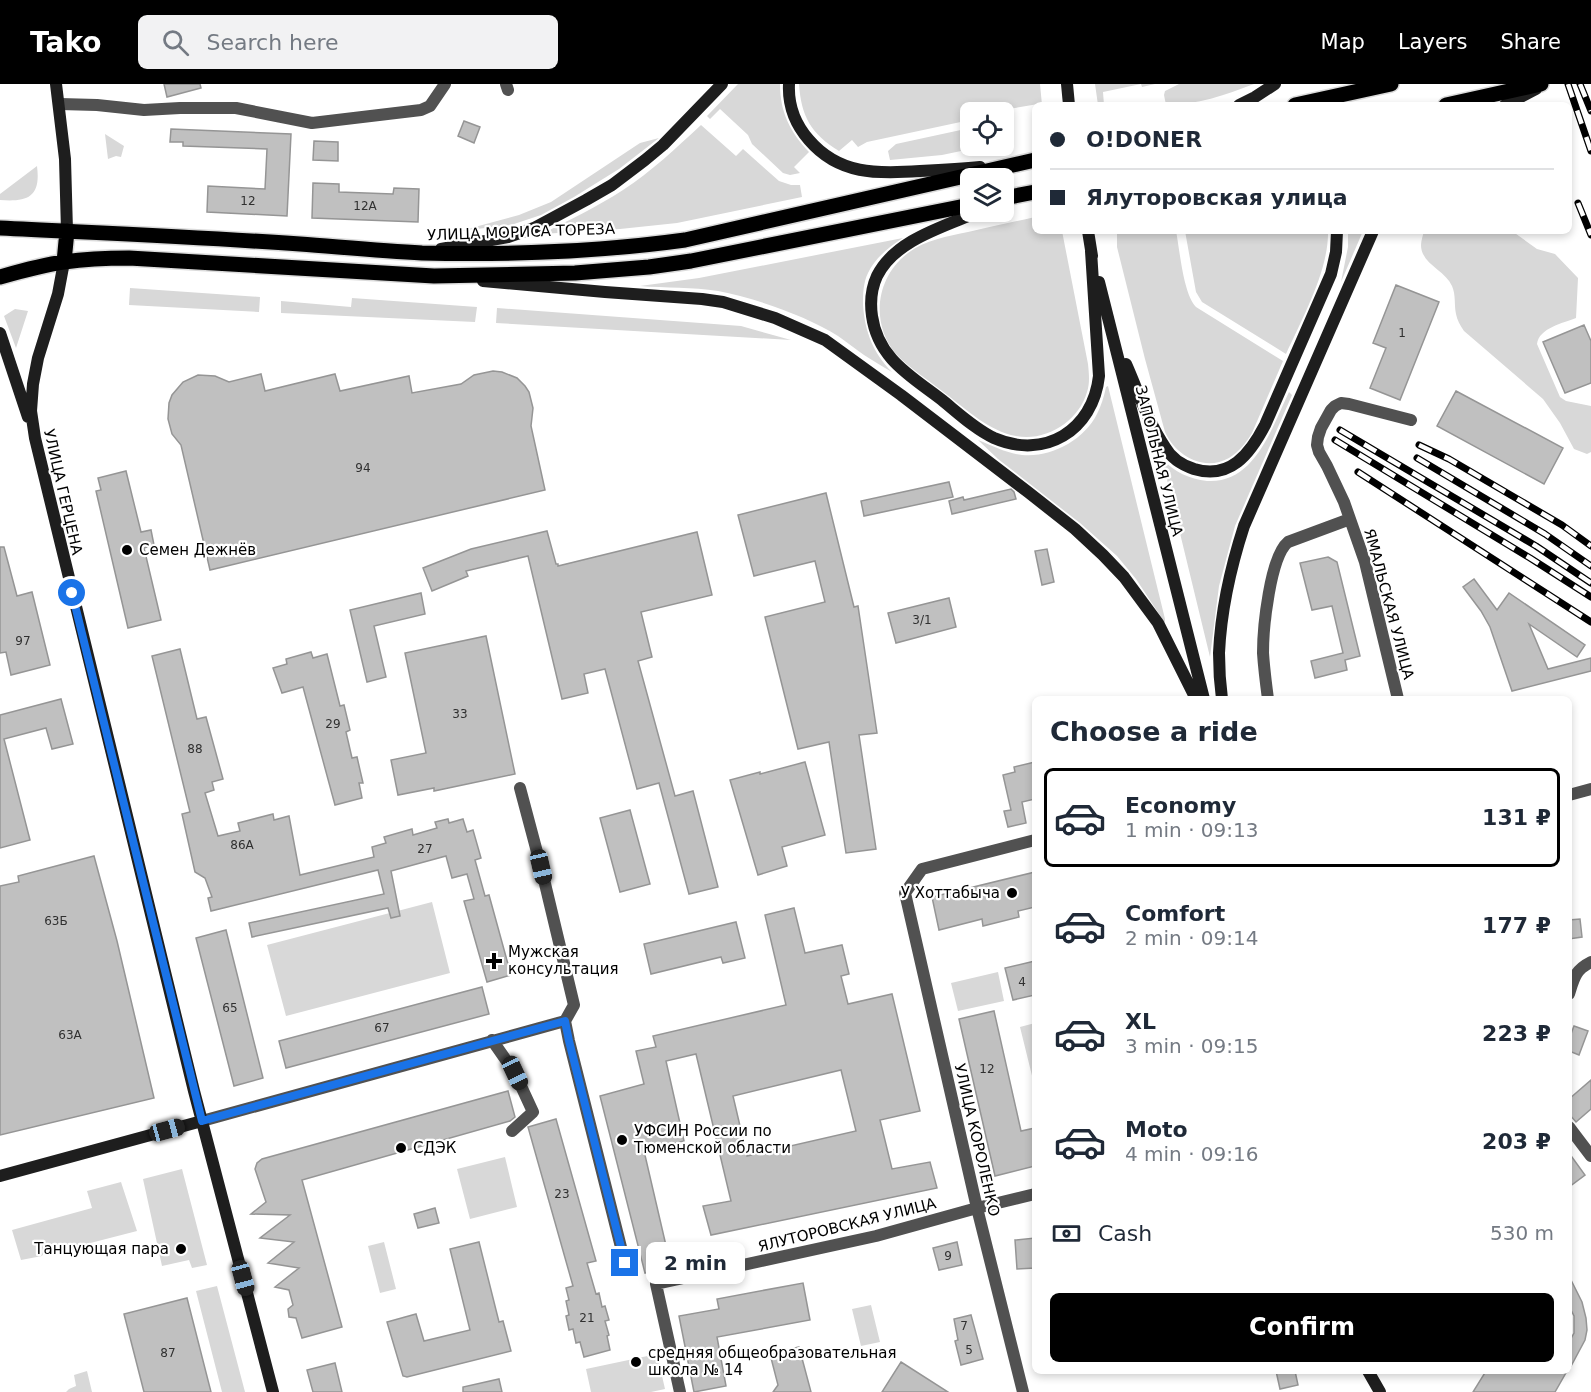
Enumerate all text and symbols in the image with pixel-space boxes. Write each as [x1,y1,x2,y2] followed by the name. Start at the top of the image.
[138,15,558,69] search box
[30,26,102,59] text: Tako
[159,26,192,59] icon: search
[207,30,339,55] text: Search here
[1321,30,1365,54] text: Map
[1398,30,1467,54] text: Layers
[1500,30,1561,54] text: Share
[960,102,1014,222] map controls
[960,102,1014,156] button: locate
[1086,127,1202,152] text: O!DONER
[960,168,1014,222] button: layers
[1086,185,1348,210] text: Ялуторовская улица
[240,194,256,208] house number: 12
[353,199,378,213] house number: 12А
[427,220,616,244] street label: УЛИЦА МОРИСА ТОРЕЗА
[1398,326,1406,340] house number: 1
[1132,384,1187,539] street label: ЗАПОЛЬНАЯ УЛИЦА
[40,427,86,557] street label: УЛИЦА ГЕРЦЕНА
[355,461,371,475] house number: 94
[1360,527,1418,682] street label: ЯМАЛЬСКАЯ УЛИЦА
[139,541,256,559] place label: Семен Дежнёв
[120,543,134,557] marker: Семен Дежнёв
[58,579,85,606] route start
[912,613,932,627] house number: 3/1
[15,634,31,648] house number: 97
[452,707,468,721] house number: 33
[1050,716,1258,747] text: Choose a ride
[325,717,341,731] house number: 29
[187,742,203,756] house number: 88
[1053,791,1107,845] icon: car
[1125,793,1236,818] text: Economy
[1482,805,1551,830] text: 131 ₽
[1125,818,1259,842] text: 1 min · 09:13
[230,838,255,852] house number: 86А
[417,842,433,856] house number: 27
[528,847,554,887] car
[901,884,1000,902] place label: У Хоттабыча
[1005,886,1019,900] marker: У Хоттабыча
[1053,899,1107,953] icon: car
[1125,901,1225,926] text: Comfort
[1482,913,1551,938] text: 177 ₽
[44,914,68,928] house number: 63Б
[1125,926,1259,950] text: 2 min · 09:14
[508,943,619,978] place label: Мужская консультация
[485,952,503,970] marker: Мужская консультация
[1018,975,1026,989] house number: 4
[222,1001,238,1015] house number: 65
[1053,1007,1107,1061] icon: car
[1125,1009,1156,1034] text: XL
[374,1021,390,1035] house number: 67
[1482,1021,1551,1046] text: 223 ₽
[58,1028,83,1042] house number: 63А
[1125,1034,1259,1058] text: 3 min · 09:15
[499,1053,531,1093] car
[951,1062,1003,1218] street label: УЛИЦА КОРОЛЕНКО
[979,1062,995,1076] house number: 12
[1053,1115,1107,1169] icon: car
[147,1117,187,1143] car
[1125,1117,1188,1142] text: Moto
[633,1122,791,1157] place label: УФСИН России по Тюменской области
[1482,1129,1551,1154] text: 203 ₽
[615,1133,629,1147] marker: УФСИН России по Тюменской области
[413,1139,457,1157] place label: СДЭК
[394,1141,408,1155] marker: СДЭК
[1125,1142,1259,1166] text: 4 min · 09:16
[554,1187,570,1201] house number: 23
[756,1194,939,1256] street label: ЯЛУТОРОВСКАЯ УЛИЦА
[1050,1217,1083,1250] icon: cash
[1098,1221,1152,1246] text: Cash
[1490,1221,1554,1245] text: 530 m
[33,1240,169,1258] place label: Танцующая пара
[174,1242,188,1256] marker: Танцующая пара
[646,1242,745,1284] callout: 2 min
[611,1249,638,1276] route end
[944,1249,952,1263] house number: 9
[664,1251,727,1275] text: 2 min
[230,1258,256,1298] car
[1050,1293,1554,1362] button: Confirm
[579,1311,595,1325] house number: 21
[960,1319,968,1333] house number: 7
[965,1343,973,1357] house number: 5
[648,1344,897,1379] place label: средняя общеобразовательная школа № 14
[160,1346,176,1360] house number: 87
[629,1355,643,1369] marker: средняя общеобразовательная школа № 14

